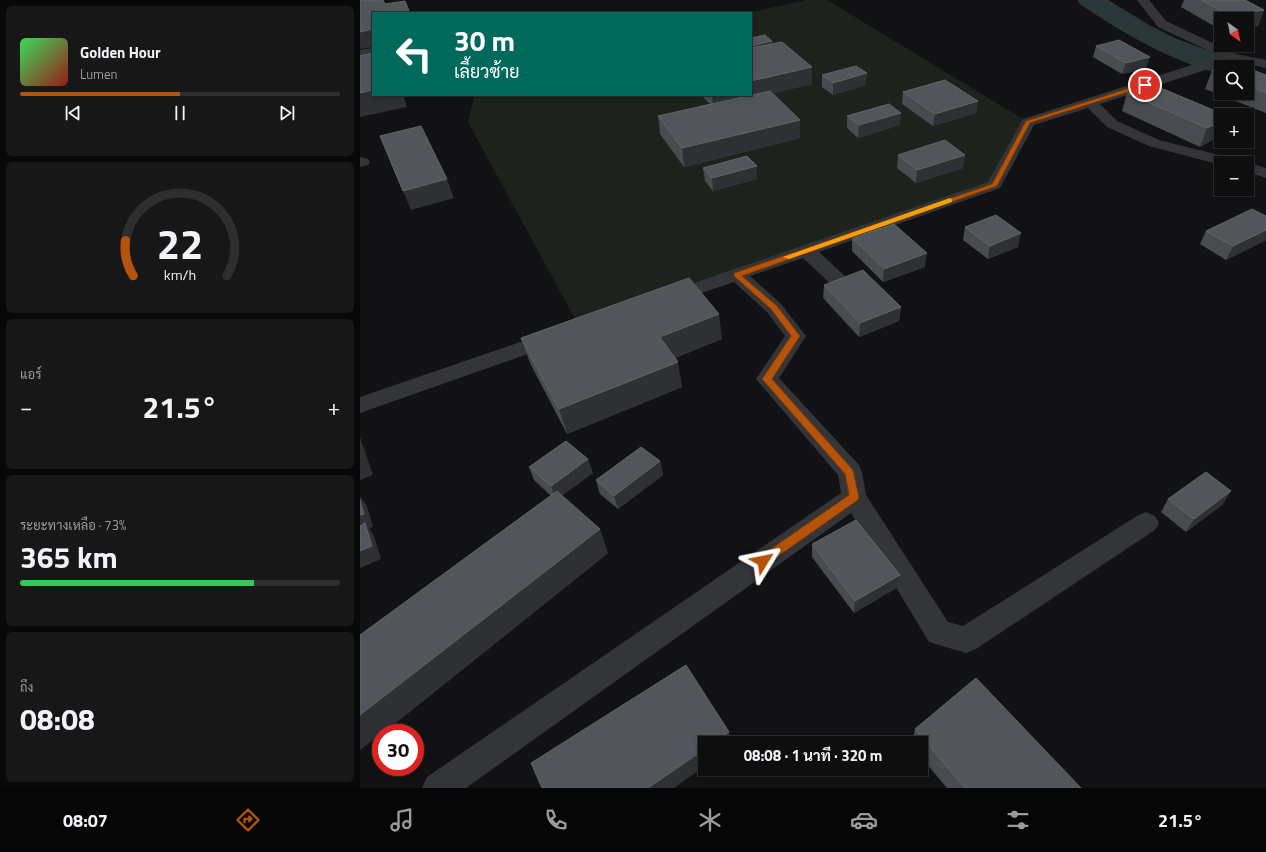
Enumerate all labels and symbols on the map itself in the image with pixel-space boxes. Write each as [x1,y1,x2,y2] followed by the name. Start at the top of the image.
[1214,12,1254,52] north arrow
[1128,68,1162,102] pin
[742,540,784,582] position arrow
[372,724,424,776] speed limit sign: 30

